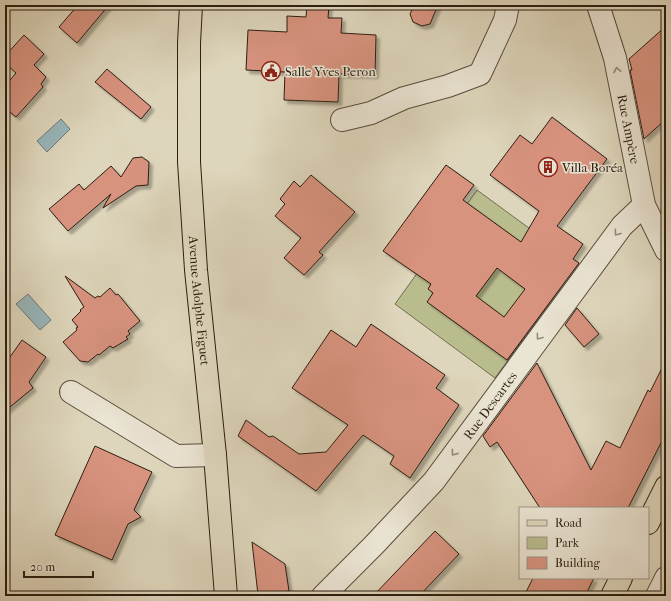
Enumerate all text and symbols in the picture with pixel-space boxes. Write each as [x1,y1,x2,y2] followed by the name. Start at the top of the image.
[260,60,282,82] public building icon: Salle Yves Peron
[285,64,376,79] place label: Salle Yves Peron
[613,67,622,73] one-way arrow
[615,93,643,166] street label: Rue Ampère
[537,156,559,178] building icon: Villa Boréa
[561,160,624,175] place label: Villa Boréa
[614,228,621,235] one-way arrow
[186,234,213,366] street label: Avenue Adolphe Figuet
[537,333,544,340] one-way arrow
[460,368,520,442] street label: Rue Descartes
[452,449,459,456] one-way arrow
[519,507,649,579] legend
[555,516,582,530] text: Road
[555,536,580,550] text: Park
[24,553,93,579] scale bar
[555,556,600,570] text: Building
[30,560,55,574] text: 20 m

